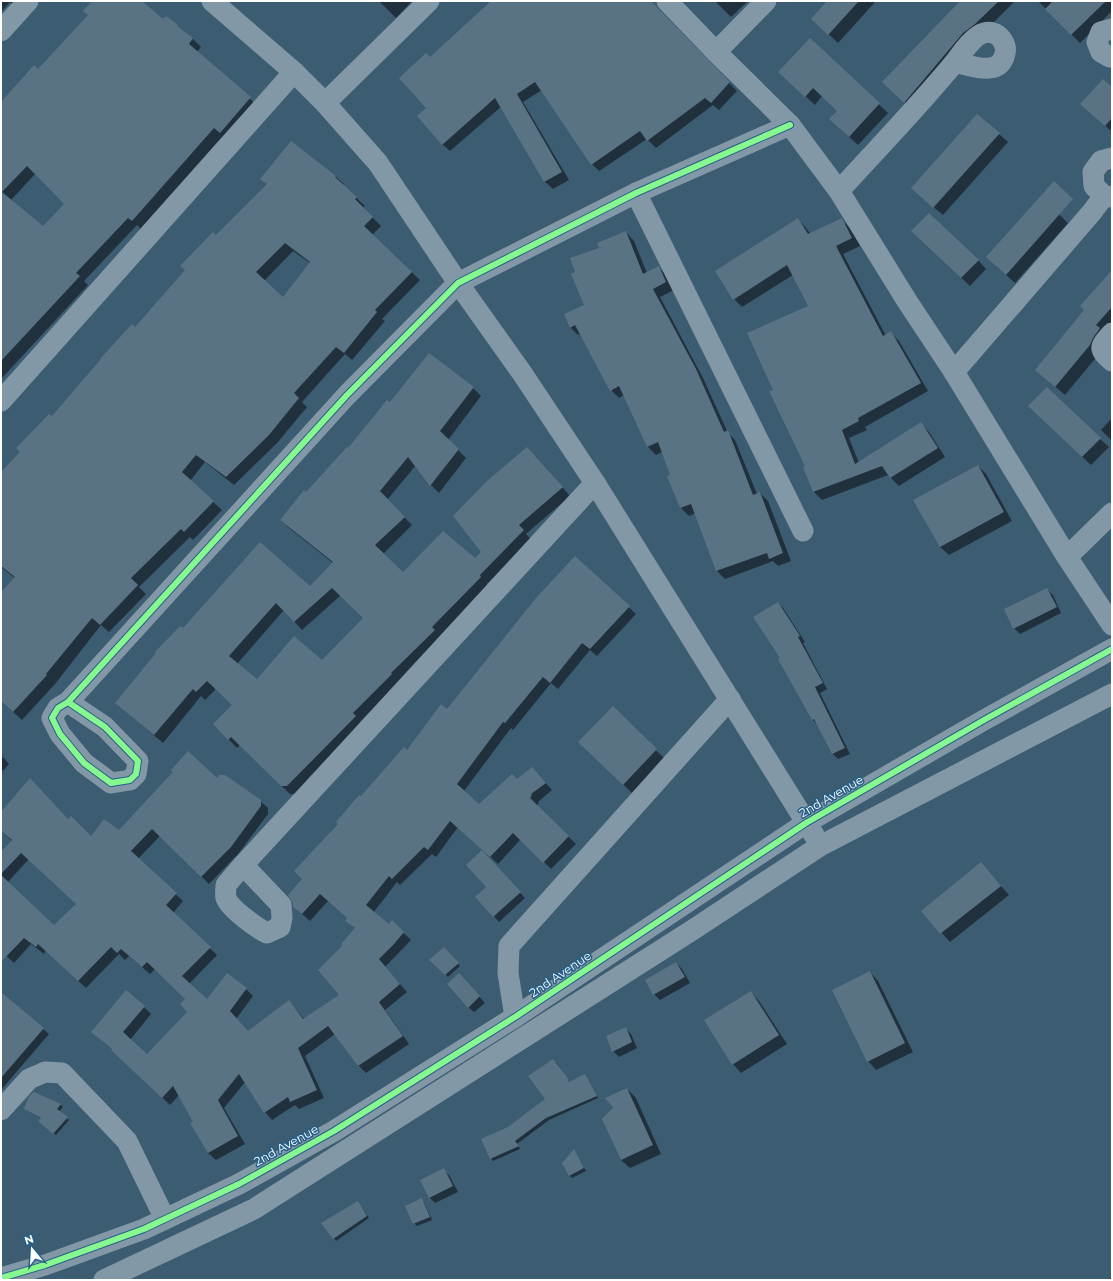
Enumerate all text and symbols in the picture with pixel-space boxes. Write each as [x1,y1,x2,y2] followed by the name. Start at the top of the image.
[796,772,866,820] street label: 2nd Avenue
[526,948,594,1000] street label: 2nd Avenue
[251,1121,321,1169] street label: 2nd Avenue
[12,1229,52,1269] north arrow
[23,1231,35,1248] text: N

